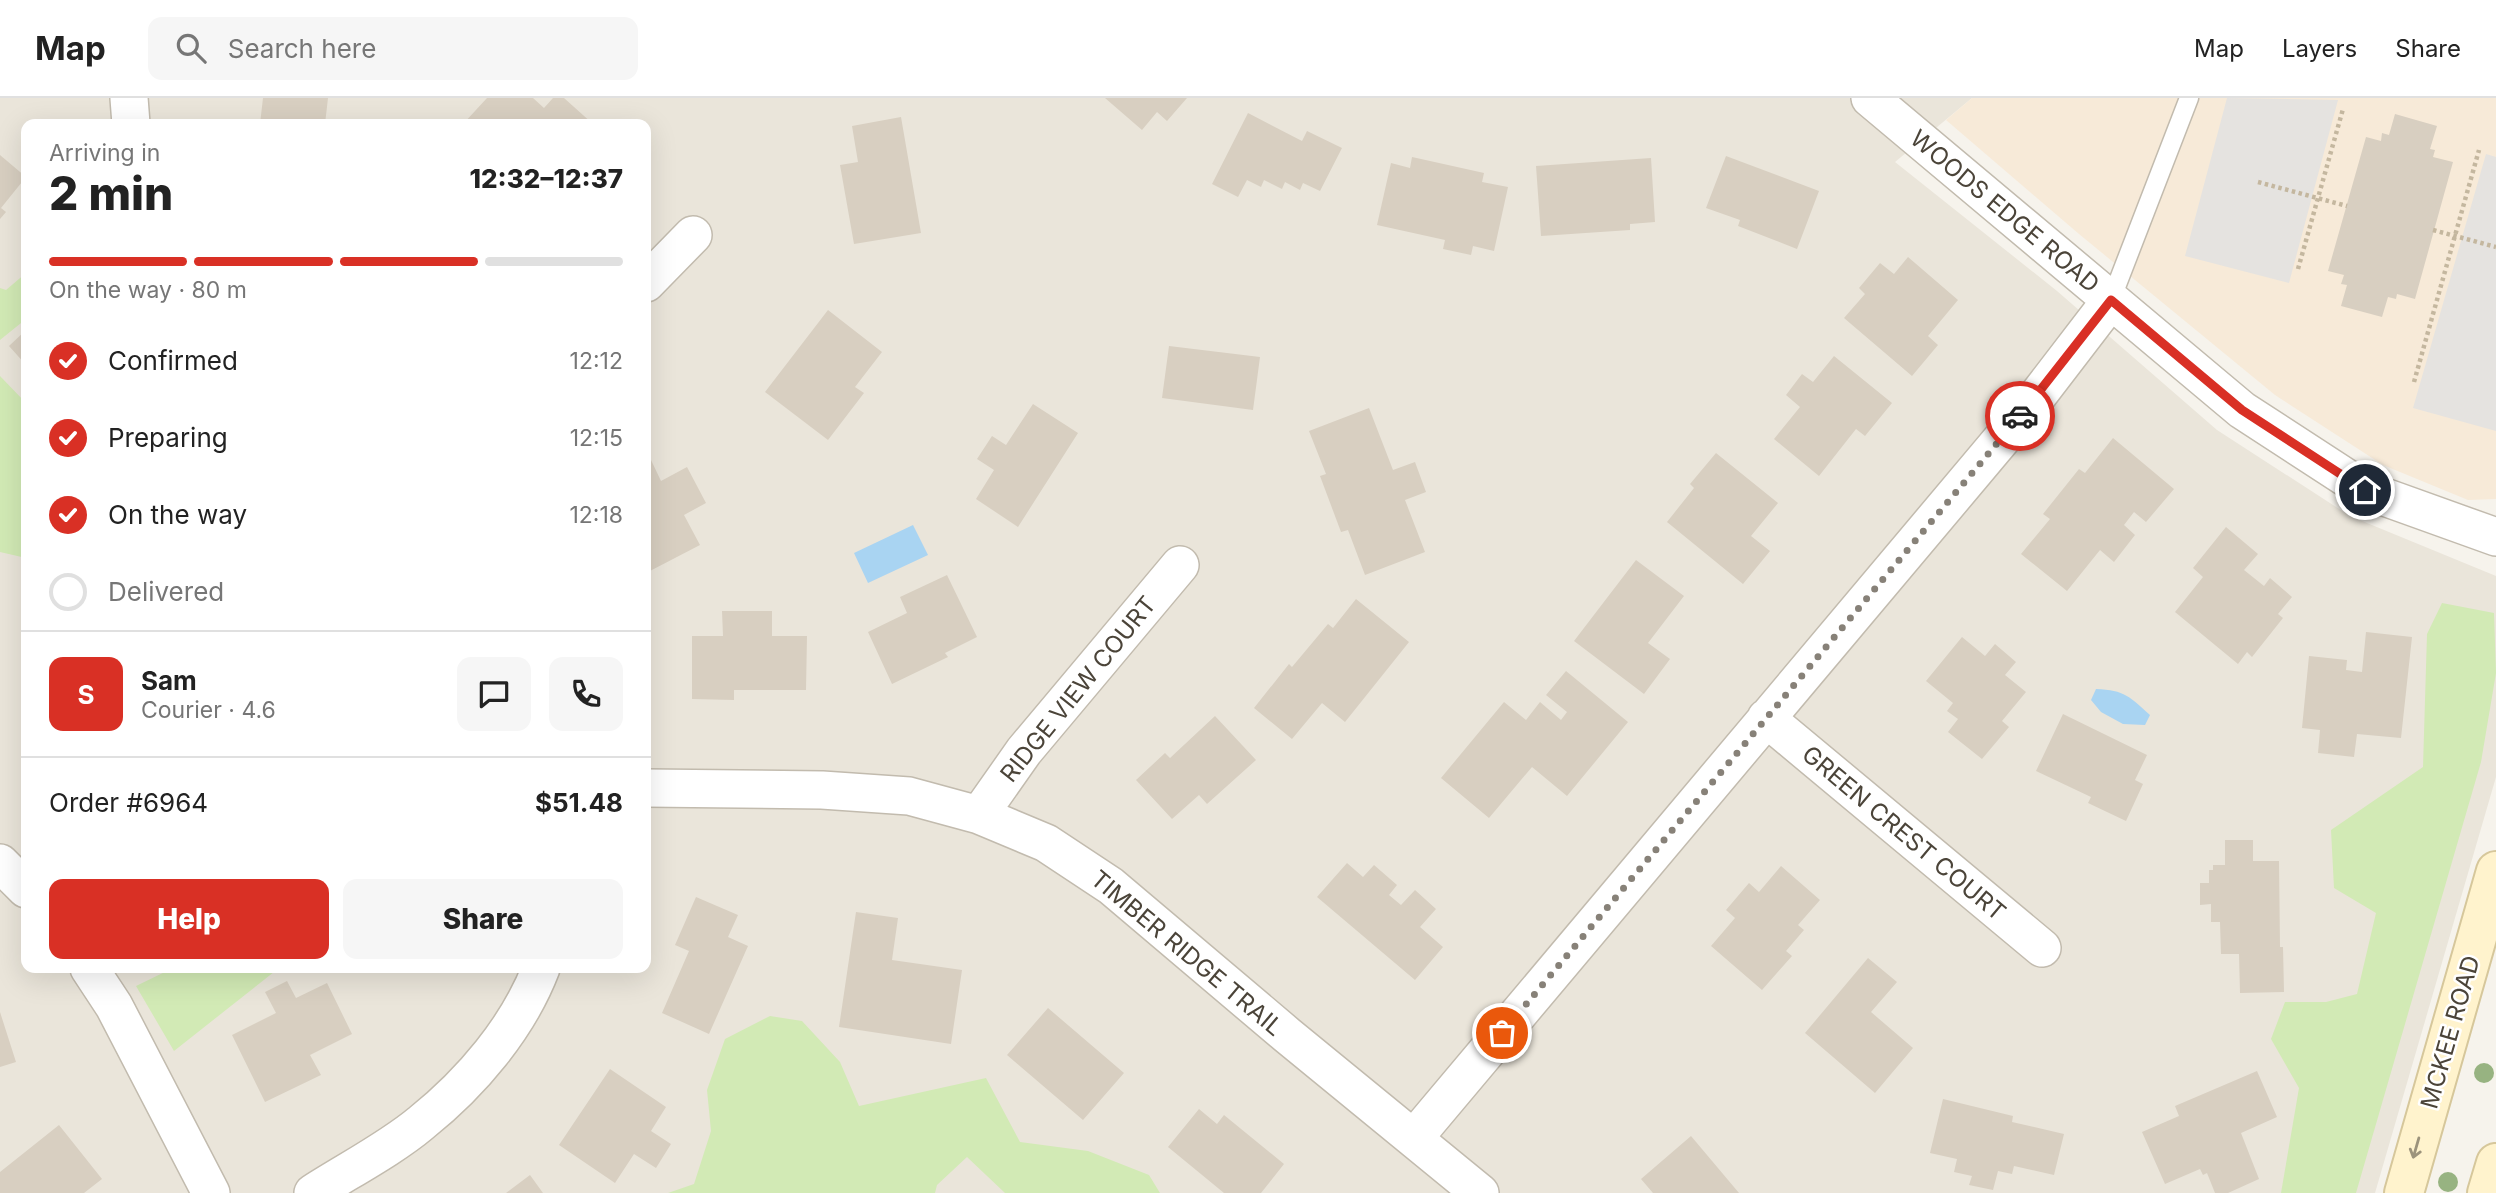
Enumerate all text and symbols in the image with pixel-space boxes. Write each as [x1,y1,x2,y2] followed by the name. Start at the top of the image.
[148,17,638,80] search box
[35,28,106,68] text: Map
[172,29,210,67] icon: search
[228,33,376,64] text: Search here
[2194,34,2244,63] text: Map
[2282,34,2357,63] text: Layers
[2395,34,2461,63] text: Share
[1905,124,2105,298] street label: WOODS EDGE ROAD
[49,139,160,167] text: Arriving in
[470,163,623,194] text: 12:32–12:37
[49,165,173,221] text: 2 min
[49,276,247,304] text: On the way · 80 m
[49,342,87,380] icon: check
[108,345,238,376] text: Confirmed
[570,347,623,375] text: 12:12
[1985,381,2055,451] courier
[2001,397,2039,435] icon: car
[49,419,87,457] icon: check
[108,422,228,453] text: Preparing
[570,424,623,452] text: 12:15
[2335,460,2395,520] pin
[2346,471,2384,509] icon: home
[49,496,87,534] icon: check
[108,499,247,530] text: On the way
[569,501,623,529] text: 12:18
[108,576,224,607] text: Delivered
[994,590,1162,788] street label: RIDGE VIEW COURT
[457,657,531,731] button: chat
[549,657,623,731] button: phone
[141,665,197,696] text: Sam
[77,679,95,710] text: S
[141,696,276,724] text: Courier · 4.6
[1796,739,2012,927] street label: GREEN CREST COURT
[49,787,208,818] text: Order #6964
[535,787,623,818] text: $51.48
[1085,864,1289,1042] street label: TIMBER RIDGE TRAIL
[49,879,329,959] button: Help
[343,879,623,959] button: Share
[2414,952,2486,1112] street label: MCKEE ROAD
[1472,1003,1532,1063] pin
[1483,1014,1521,1052] icon: bag
[2409,1137,2422,1159] one-way arrow

